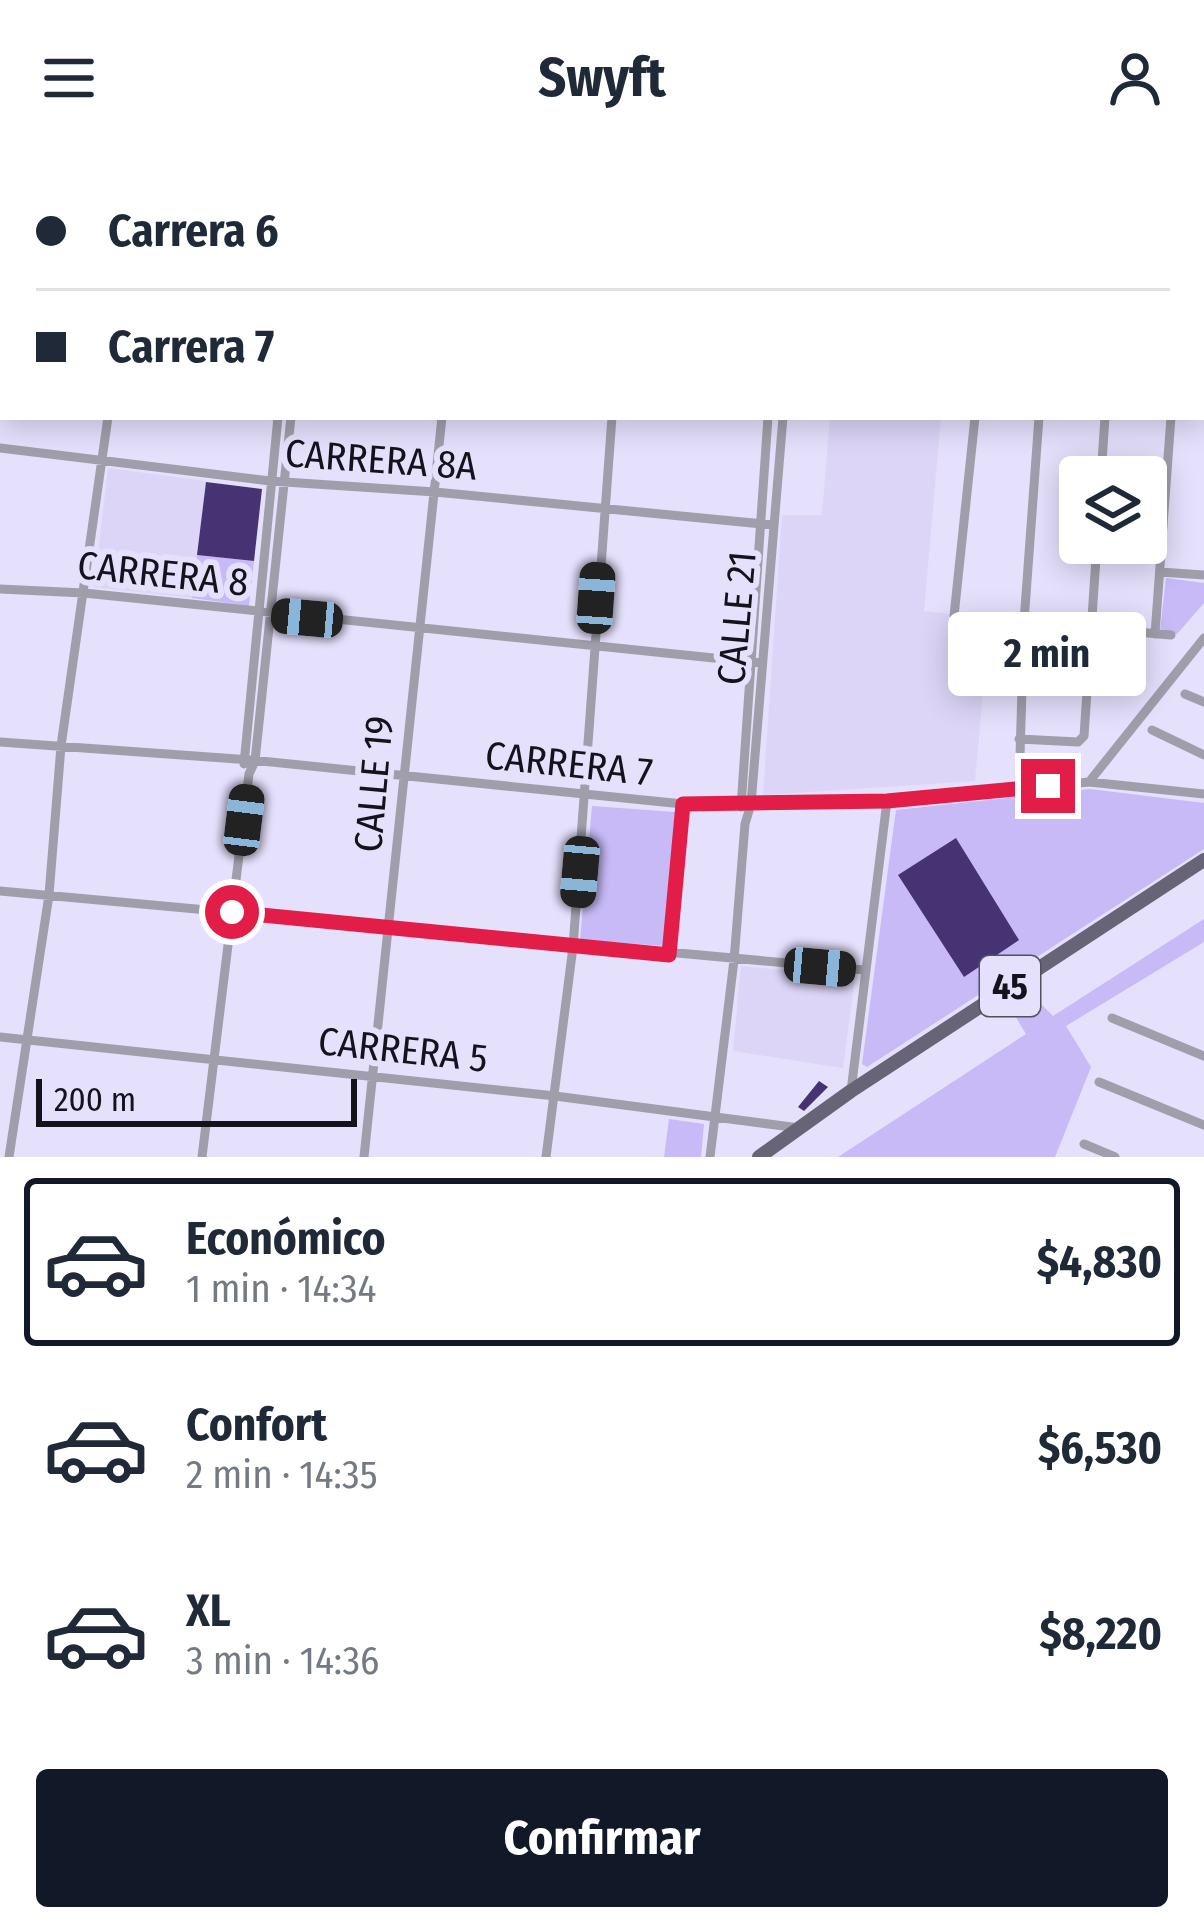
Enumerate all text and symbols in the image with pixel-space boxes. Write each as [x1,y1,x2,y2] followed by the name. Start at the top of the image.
[36,45,102,111] icon: menu
[1102,45,1168,111] icon: person
[538,46,666,110] text: Swyft
[108,204,278,258] text: Carrera 6
[108,320,274,374] text: Carrera 7
[284,430,479,490] street label: CARRERA 8A
[1059,456,1167,564] map controls
[1059,456,1167,564] button: layers
[75,542,251,606] street label: CARRERA 8
[708,549,766,687] street label: CALLE 21
[576,561,616,635] car
[270,597,344,639] car
[949,612,1147,696] callout: 2 min
[1004,631,1090,677] text: 2 min
[345,714,403,854] street label: CALLE 19
[483,732,655,796] street label: CARRERA 7
[1021,759,1075,813] route end
[222,782,266,858] car
[559,835,601,909] car
[205,885,259,939] route start
[783,946,857,988] car
[980,956,1040,1016] road number: 45
[316,1018,490,1082] street label: CARRERA 5
[36,1073,357,1126] scale bar
[54,1080,136,1120] text: 200 m
[42,1208,150,1316] icon: car
[186,1212,386,1266] text: Económico
[1037,1235,1162,1289] text: $4,830
[186,1266,376,1312] text: 1 min · 14:34
[42,1394,150,1502] icon: car
[186,1398,327,1452] text: Confort
[1038,1421,1162,1475] text: $6,530
[186,1452,378,1498] text: 2 min · 14:35
[42,1580,150,1688] icon: car
[186,1584,231,1638] text: XL
[1039,1607,1162,1661] text: $8,220
[186,1638,379,1684] text: 3 min · 14:36
[36,1769,1168,1907] button: Confirmar

